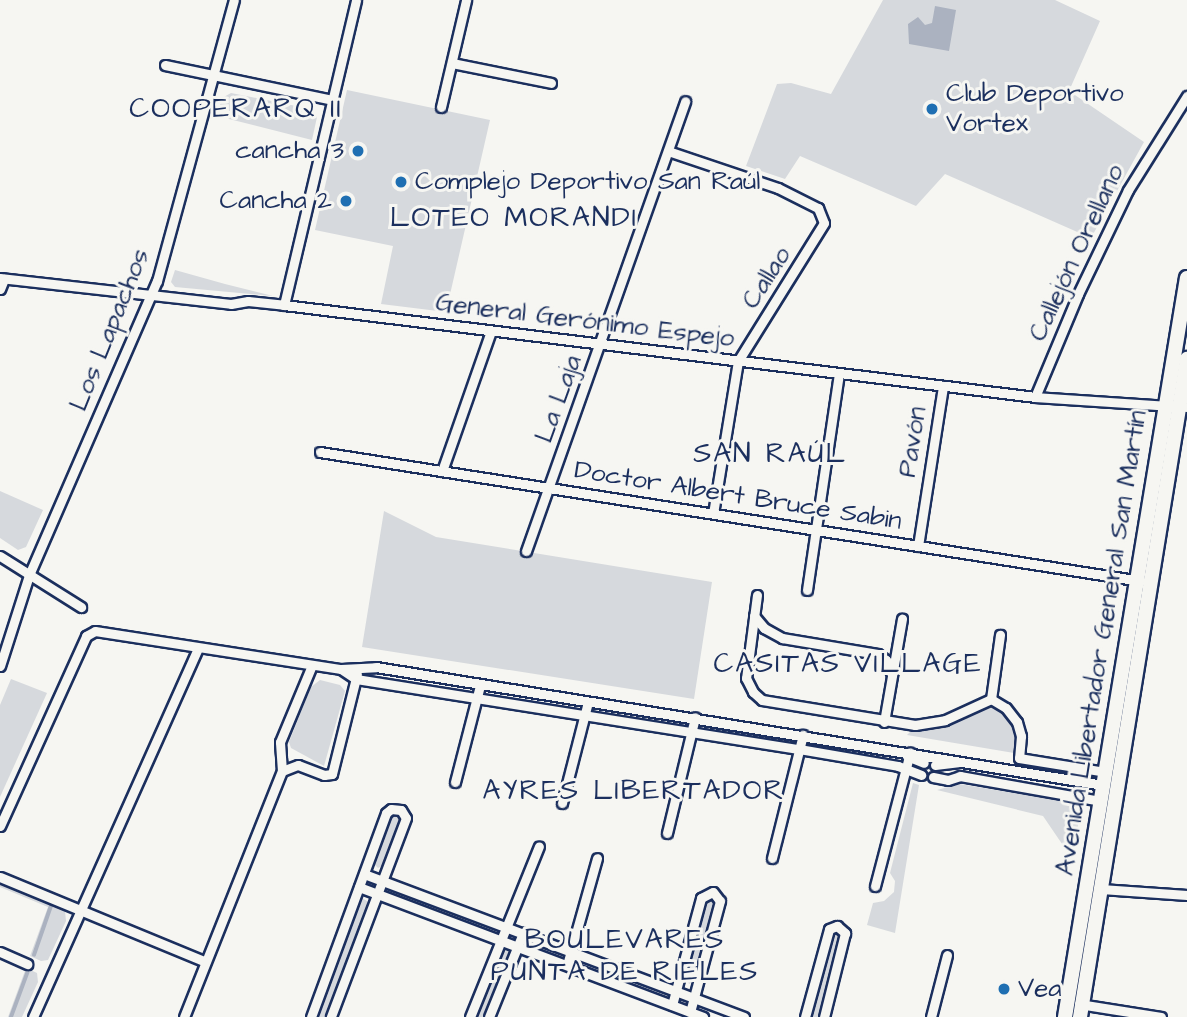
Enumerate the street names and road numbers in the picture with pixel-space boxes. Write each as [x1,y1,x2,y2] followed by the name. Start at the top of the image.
[1022,160,1132,346] street label: Callejón Orellano
[735,241,799,315] street label: Callao
[63,244,157,416] street label: Los Lapachos
[434,287,736,355] street label: General Gerónimo Espejo
[529,351,589,447] street label: La Laja
[892,405,934,479] street label: Pavón
[1050,408,1154,878] street label: Avenida Libertador General San Martín
[572,455,904,537] street label: Doctor Albert Bruce Sabin

